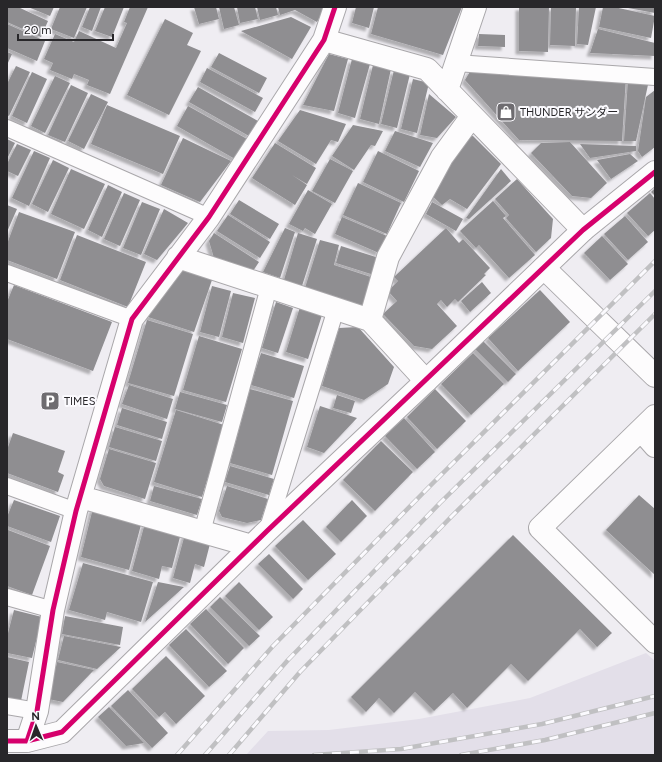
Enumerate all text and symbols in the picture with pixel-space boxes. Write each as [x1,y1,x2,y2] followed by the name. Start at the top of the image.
[18,16,113,42] scale bar
[24,23,52,37] text: 20 m
[495,101,517,123] shop icon: THUNDER サンダー
[520,106,618,119] place label: THUNDER サンダー
[39,390,61,412] parking icon: TIMES
[64,395,96,408] place label: TIMES
[16,706,56,746] north arrow
[31,710,40,723] text: N

